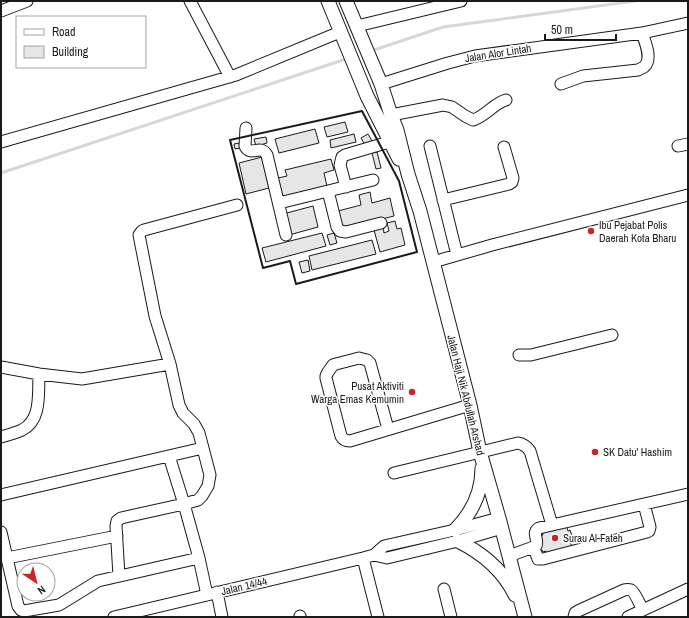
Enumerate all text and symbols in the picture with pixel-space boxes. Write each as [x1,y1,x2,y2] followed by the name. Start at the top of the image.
[16,16,146,68] legend
[545,16,616,42] scale bar
[551,22,573,38] text: 50 m
[52,24,76,40] text: Road
[464,41,532,65] street label: Jalan Alor Lintah
[52,44,89,60] text: Building
[599,218,676,245] place label: Ibu Pejabat Polis Daerah Kota Bharu
[586,226,596,236] marker: Ibu Pejabat Polis Daerah Kota Bharu
[444,333,488,457] street label: Jalan Haji Nik Abdullah Arshad
[311,379,404,406] place label: Pusat Aktiviti Warga Emas Kemumin
[407,387,417,397] marker: Pusat Aktiviti Warga Emas Kemumin
[603,445,672,459] place label: SK Datu' Hashim
[590,447,600,457] marker: SK Datu' Hashim
[563,531,623,545] place label: Surau Al-Fateh
[550,533,560,543] marker: Surau Al-Fateh
[16,562,56,602] north arrow
[220,574,268,598] street label: Jalan 14/44
[35,583,48,598] text: N

